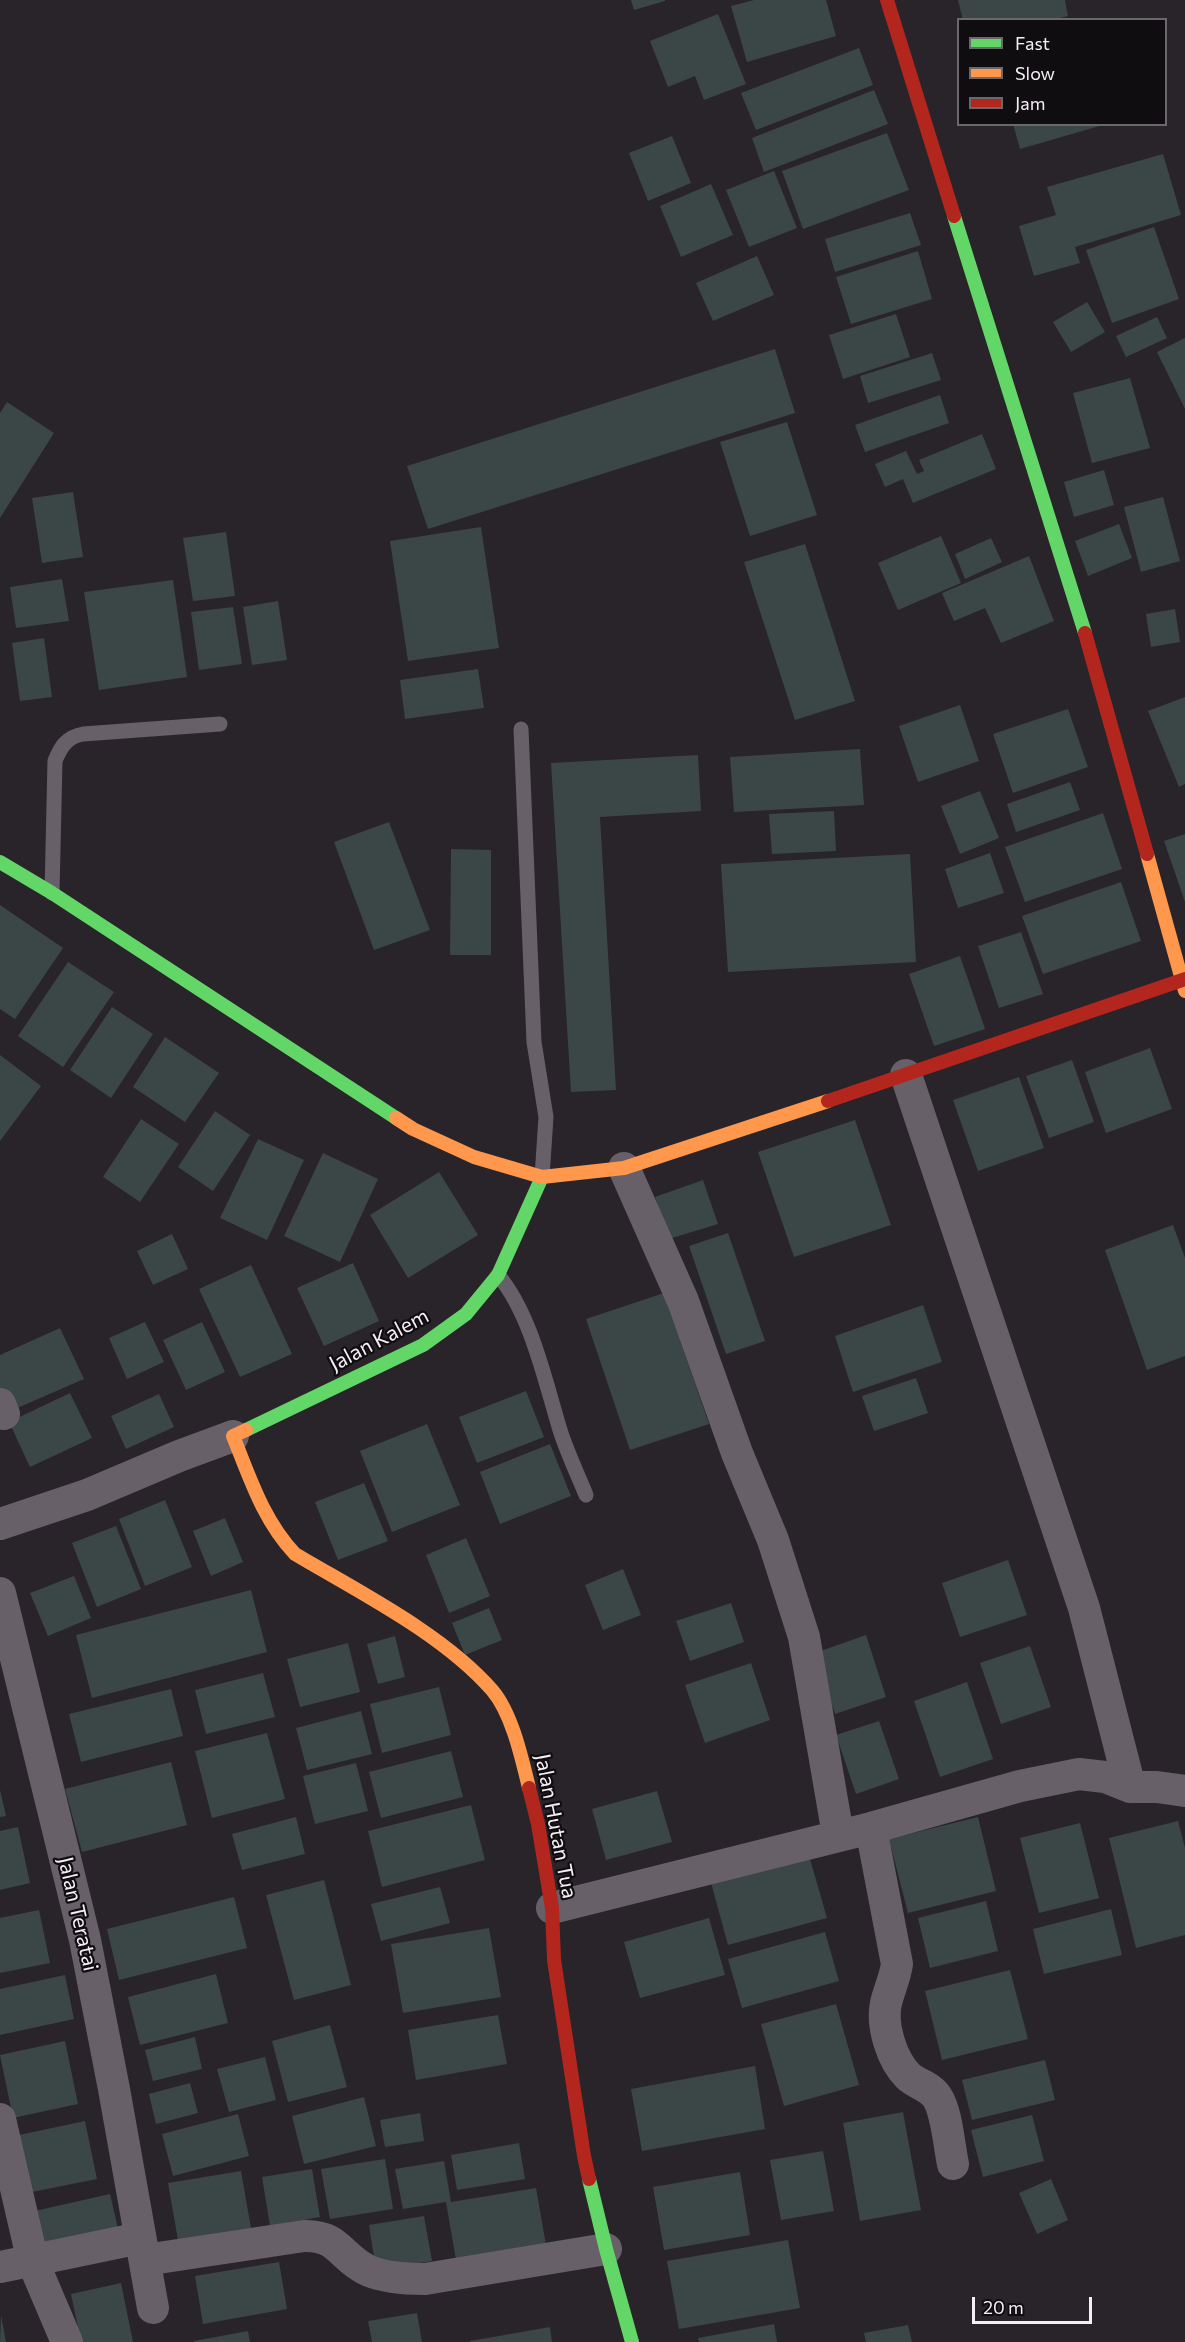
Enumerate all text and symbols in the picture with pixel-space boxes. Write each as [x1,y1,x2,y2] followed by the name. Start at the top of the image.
[957,18,1167,126] legend
[1015,32,1050,54] text: Fast
[1015,62,1055,84] text: Slow
[1015,92,1045,114] text: Jam
[325,1303,433,1377] street label: Jalan Kalem
[530,1751,582,1901] street label: Jalan Hutan Tua
[53,1854,103,1974] street label: Jalan Teratai
[975,2285,1095,2323] scale bar
[983,2296,1024,2318] text: 20 m

